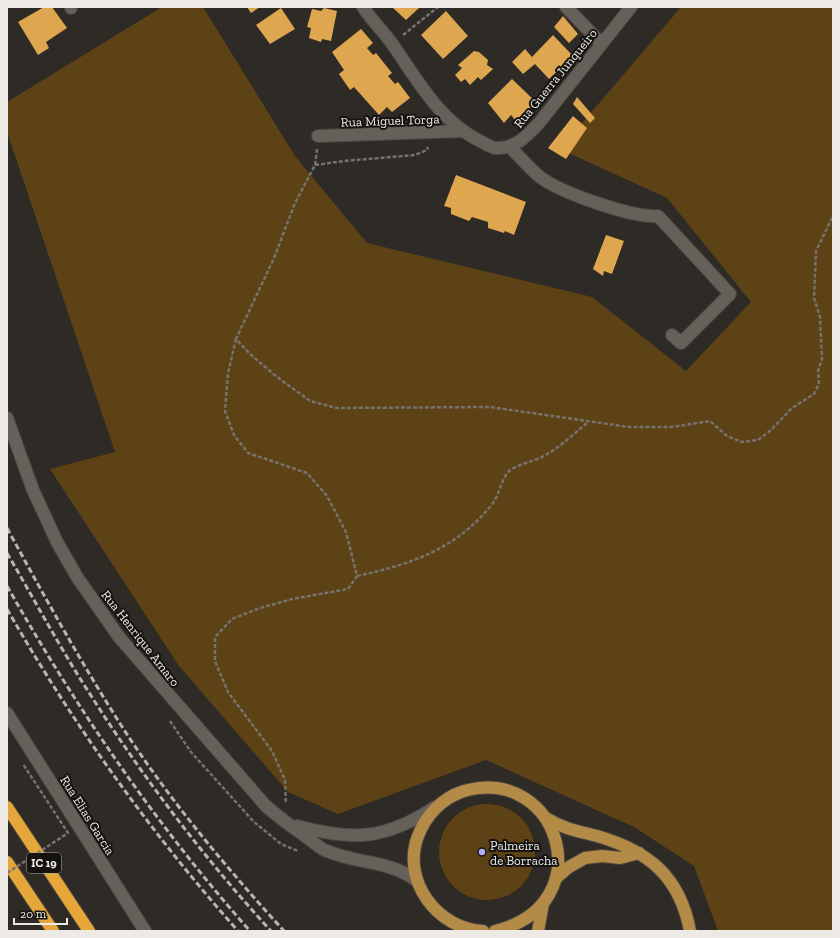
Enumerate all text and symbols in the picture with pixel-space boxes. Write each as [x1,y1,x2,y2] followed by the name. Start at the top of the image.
[511,25,600,131] street label: Rua Guerra Junqueiro
[340,111,441,130] street label: Rua Miguel Torga
[98,587,183,690] street label: Rua Henrique Amaro
[57,773,118,858] street label: Rua Elias Garcia
[490,838,558,868] place label: Palmeira de Borracha
[477,847,487,857] marker: Palmeira de Borracha
[27,853,61,873] road number: IC 19
[14,900,67,926] scale bar
[20,907,47,921] text: 20 m

